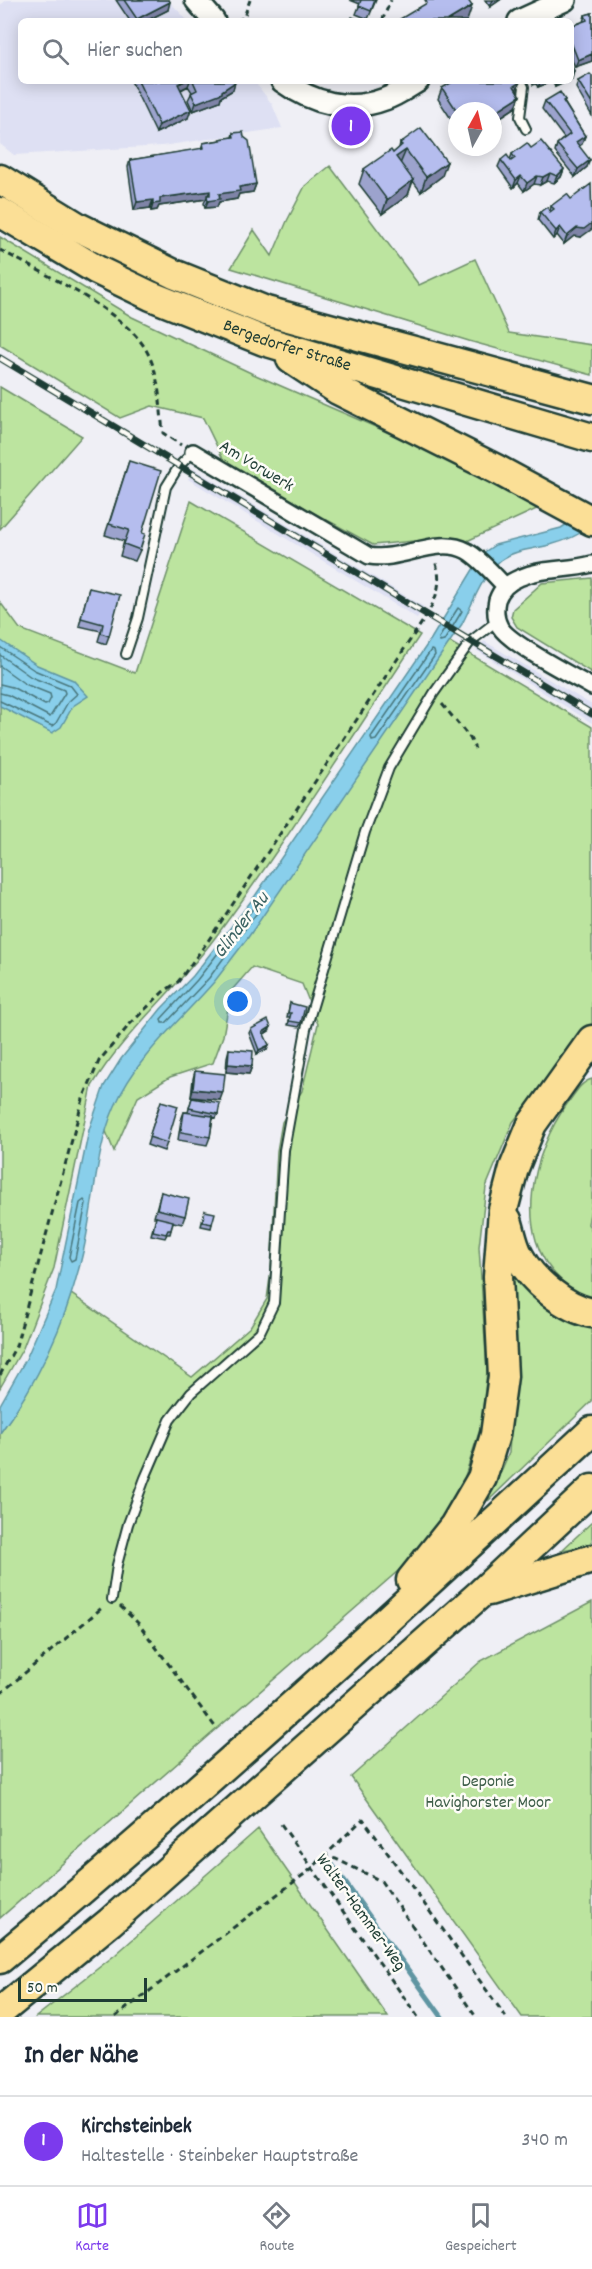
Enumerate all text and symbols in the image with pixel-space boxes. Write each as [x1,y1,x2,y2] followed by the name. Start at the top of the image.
[18,18,574,84] search box
[39,35,72,68] icon: search
[87,36,183,67] text: Hier suchen
[448,102,502,156] north arrow
[332,104,370,148] pin: 1
[219,313,354,379] street label: Bergedorfer Straße
[214,435,298,499] street label: Am Vorwerk
[207,886,278,965] water label: Glinder Au
[223,987,252,1016] your location
[425,1770,551,1816] park label: Deponie Havighorster Moor
[309,1849,411,1977] street label: Walter-Hammer-Weg
[18,1975,147,2002] scale bar
[27,1977,58,2000] text: 50 m
[24,2038,138,2075] text: In der Nähe
[81,2112,192,2143] text: Kirchsteinbek
[41,2127,46,2155] text: 1
[522,2127,568,2155] text: 340 m
[81,2143,358,2171] text: Haltestelle · Steinbeker Hauptstraße
[75,2199,109,2258] tab: Karte
[260,2199,294,2258] tab: Route
[445,2199,517,2258] tab: Gespeichert

